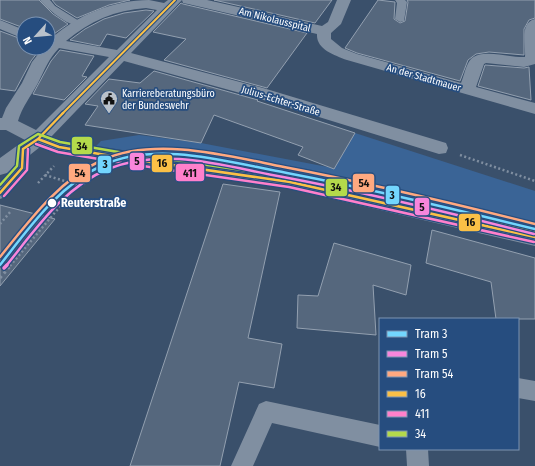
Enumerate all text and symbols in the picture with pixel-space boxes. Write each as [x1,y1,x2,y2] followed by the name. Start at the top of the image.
[238,5,312,35] street label: Am Nikolausspital
[16,16,56,56] north arrow
[20,34,35,46] text: N
[385,62,463,94] street label: An der Stadtmauer
[240,83,321,119] street label: Julius-Echter-Straße
[122,88,215,112] place label: Karriereberatungsbüro der Bundeswehr
[99,89,119,114] public building icon: Karriereberatungsbüro der Bundeswehr
[71,136,93,155] line badge: 34
[76,140,88,153] text: 34
[129,152,145,171] line badge: 5
[151,154,173,173] line badge: 16
[97,155,112,174] line badge: 3
[134,155,140,168] text: 5
[157,157,167,170] text: 16
[101,158,108,171] text: 3
[68,163,91,183] line badge: 54
[175,163,205,182] line badge: 411
[74,167,86,180] text: 54
[183,167,197,180] text: 411
[352,173,375,193] line badge: 54
[358,177,370,190] text: 54
[325,178,348,197] line badge: 34
[330,181,342,194] text: 34
[385,185,400,205] line badge: 3
[388,189,395,202] text: 3
[61,196,126,210] place label: Reuterstraße
[46,197,58,209] marker: Reuterstraße
[414,197,430,216] line badge: 5
[419,201,425,214] text: 5
[458,213,481,232] line badge: 16
[465,216,475,229] text: 16
[379,318,519,450] legend
[415,327,447,341] text: Tram 3
[415,347,448,361] text: Tram 5
[415,367,453,381] text: Tram 54
[415,387,426,401] text: 16
[415,407,429,421] text: 411
[415,427,426,441] text: 34

